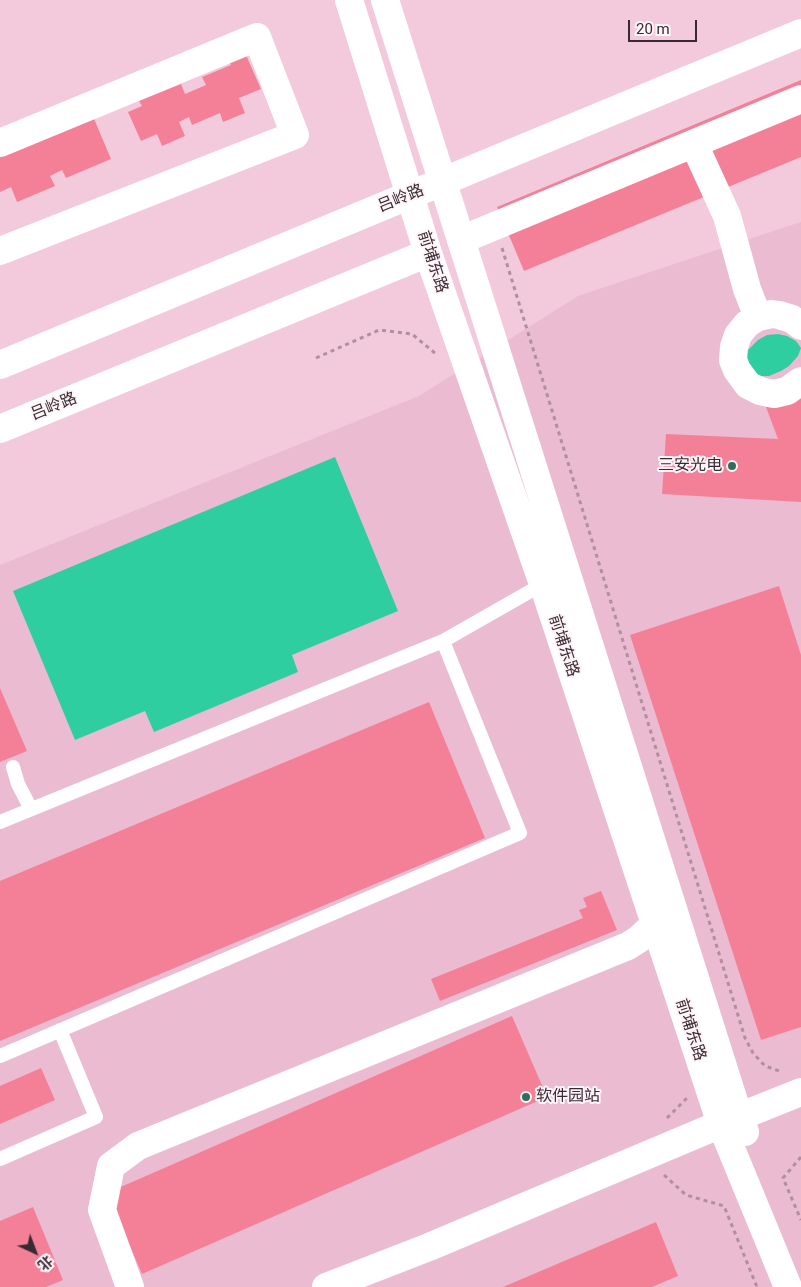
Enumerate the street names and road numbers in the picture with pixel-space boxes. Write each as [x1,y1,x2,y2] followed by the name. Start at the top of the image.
[375,181,427,217] street label: 吕岭路
[413,229,451,295] street label: 前埔东路
[28,389,80,425] street label: 吕岭路
[544,613,582,679] street label: 前埔东路
[671,997,709,1063] street label: 前埔东路

